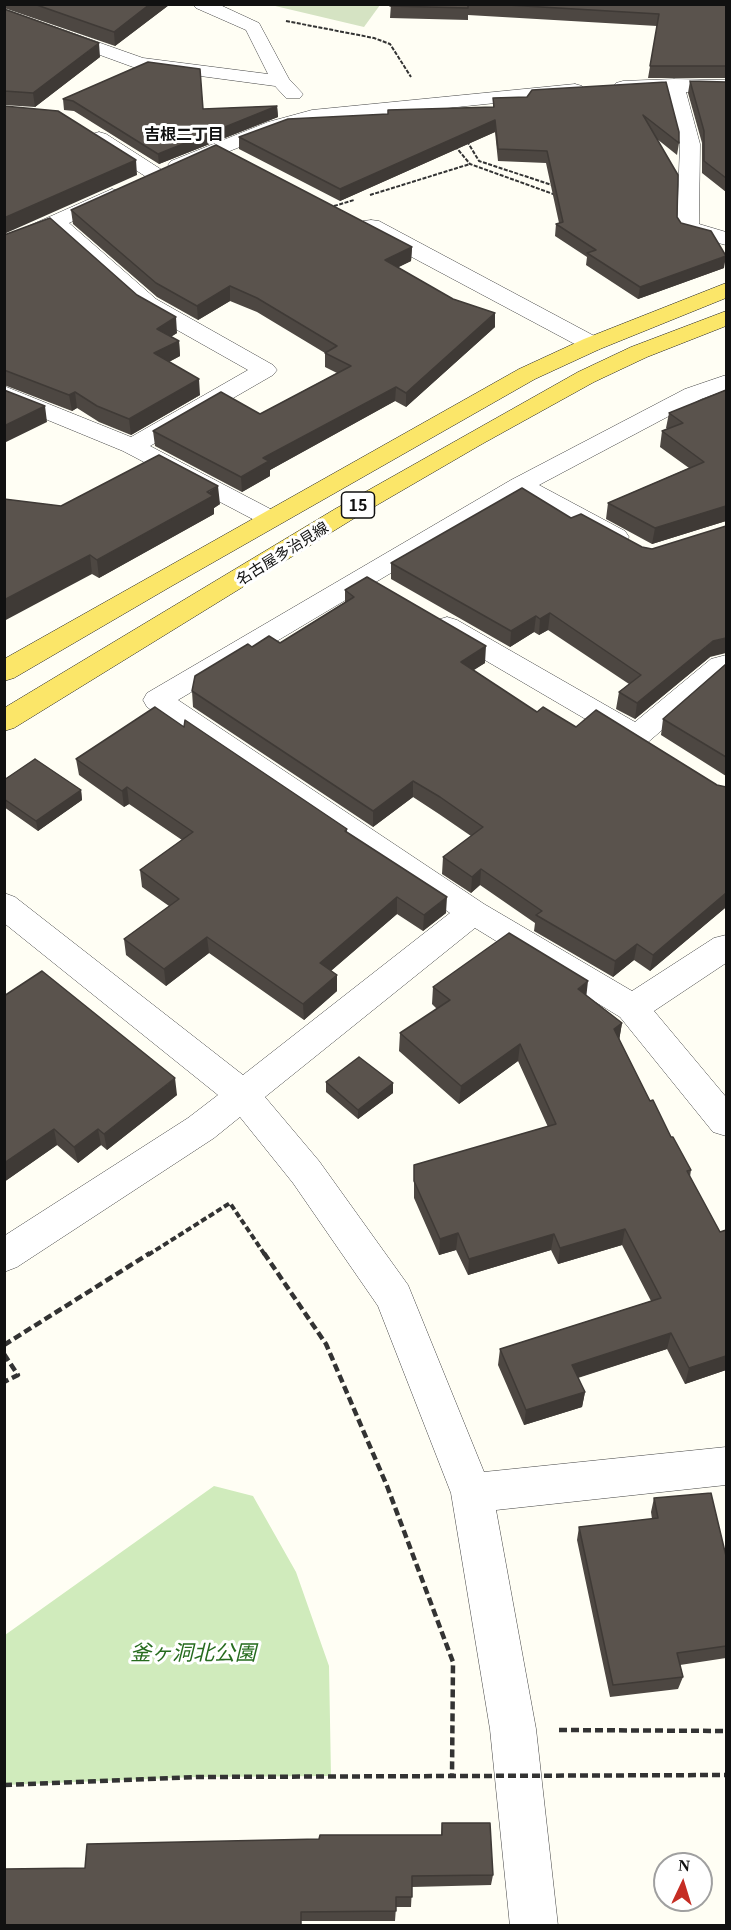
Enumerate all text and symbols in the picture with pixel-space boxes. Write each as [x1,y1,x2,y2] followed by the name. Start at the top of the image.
[144,124,224,144] district label: 吉根二丁目
[342,492,374,518] road number: 15
[233,518,331,588] street label: 名古屋多治見線
[130,1639,256,1665] park label: 釜ヶ洞北公園
[653,1852,713,1912] north arrow
[678,1857,691,1874] text: N

